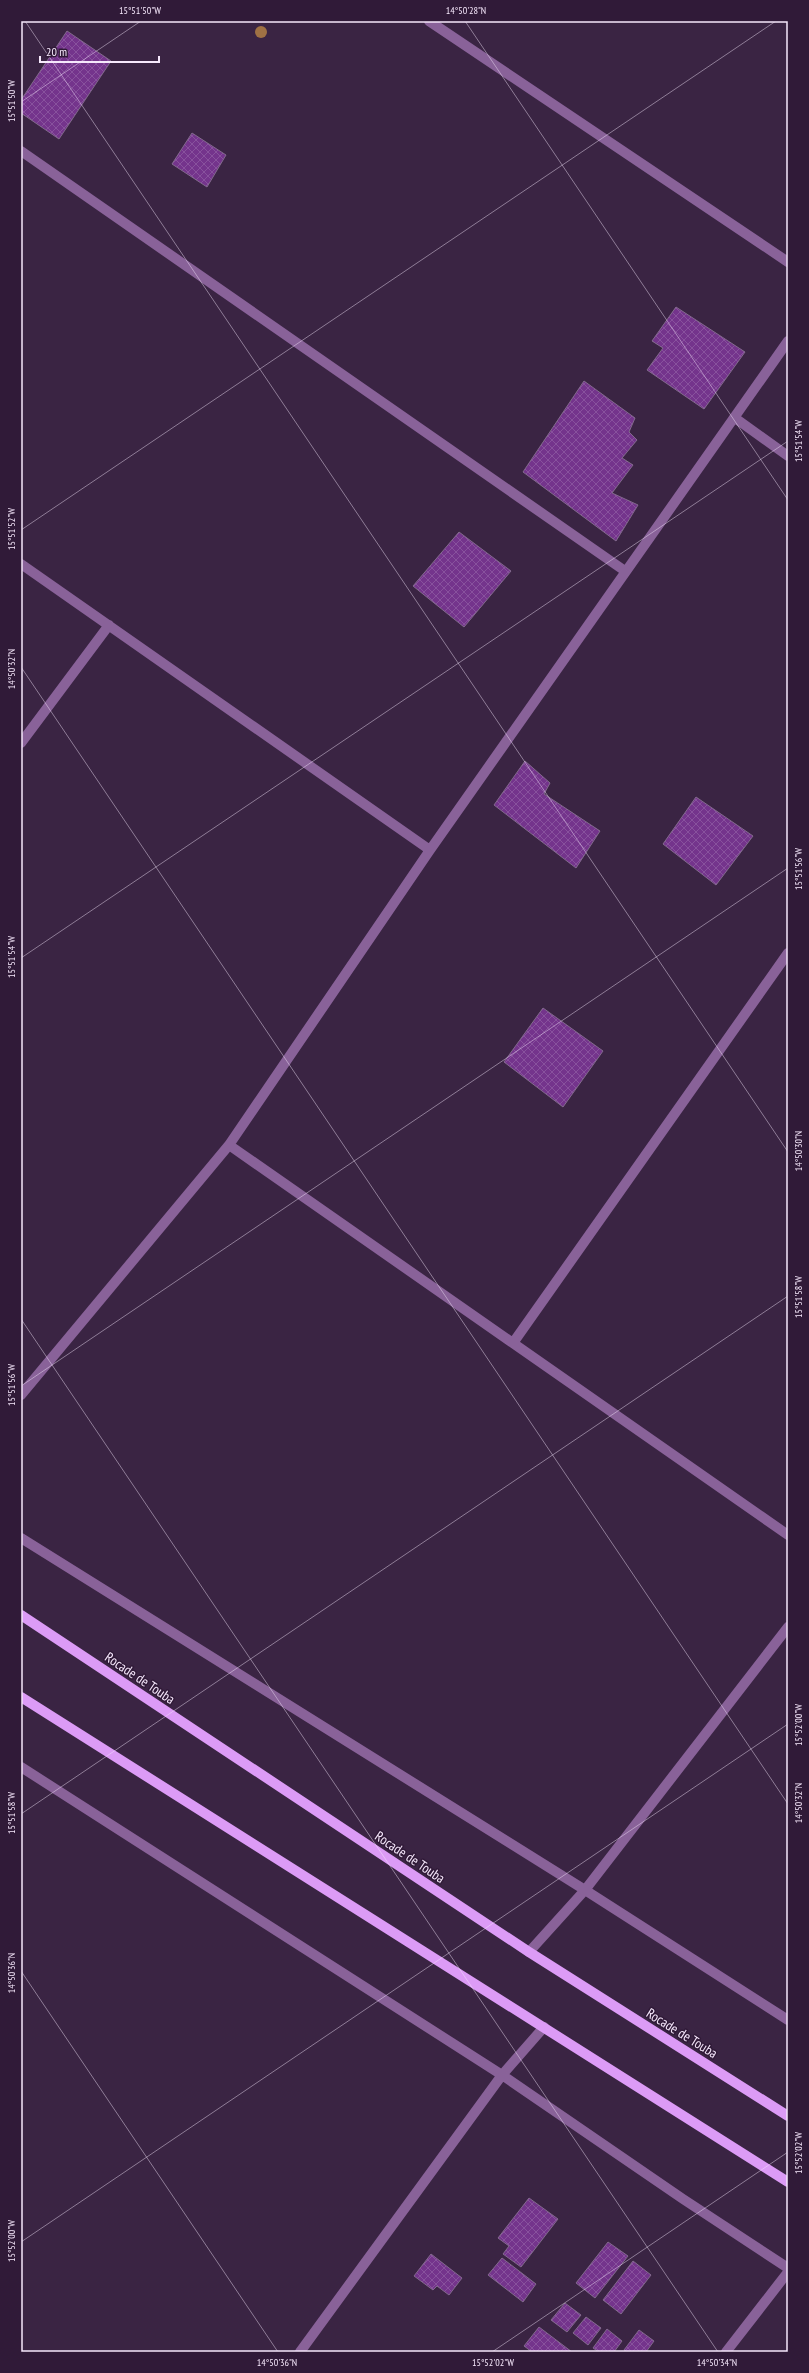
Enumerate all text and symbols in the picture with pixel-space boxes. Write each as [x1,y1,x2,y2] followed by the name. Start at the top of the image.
[119,4,161,17] text: 15°51'50"W
[446,4,486,17] text: 14°50'28"N
[40,38,159,64] scale bar
[46,44,67,59] text: 20 m
[5,80,18,122] text: 15°51'50"W
[792,420,805,462] text: 15°51'54"W
[5,508,18,550] text: 15°51'52"W
[5,649,18,689] text: 14°50'32"N
[792,848,805,890] text: 15°51'56"W
[5,936,18,978] text: 15°51'54"W
[792,1131,805,1171] text: 14°50'30"N
[792,1276,805,1318] text: 15°51'58"W
[5,1364,18,1406] text: 15°51'56"W
[102,1648,178,1708] street label: Rocade de Touba
[792,1704,805,1746] text: 15°52'00"W
[792,1783,805,1823] text: 14°50'32"N
[5,1792,18,1834] text: 15°51'58"W
[372,1827,448,1887] street label: Rocade de Touba
[5,1953,18,1993] text: 14°50'36"N
[643,2004,721,2062] street label: Rocade de Touba
[792,2132,805,2174] text: 15°52'02"W
[5,2220,18,2262] text: 15°52'00"W
[257,2356,297,2369] text: 14°50'36"N
[472,2356,514,2369] text: 15°52'02"W
[697,2356,737,2369] text: 14°50'34"N

